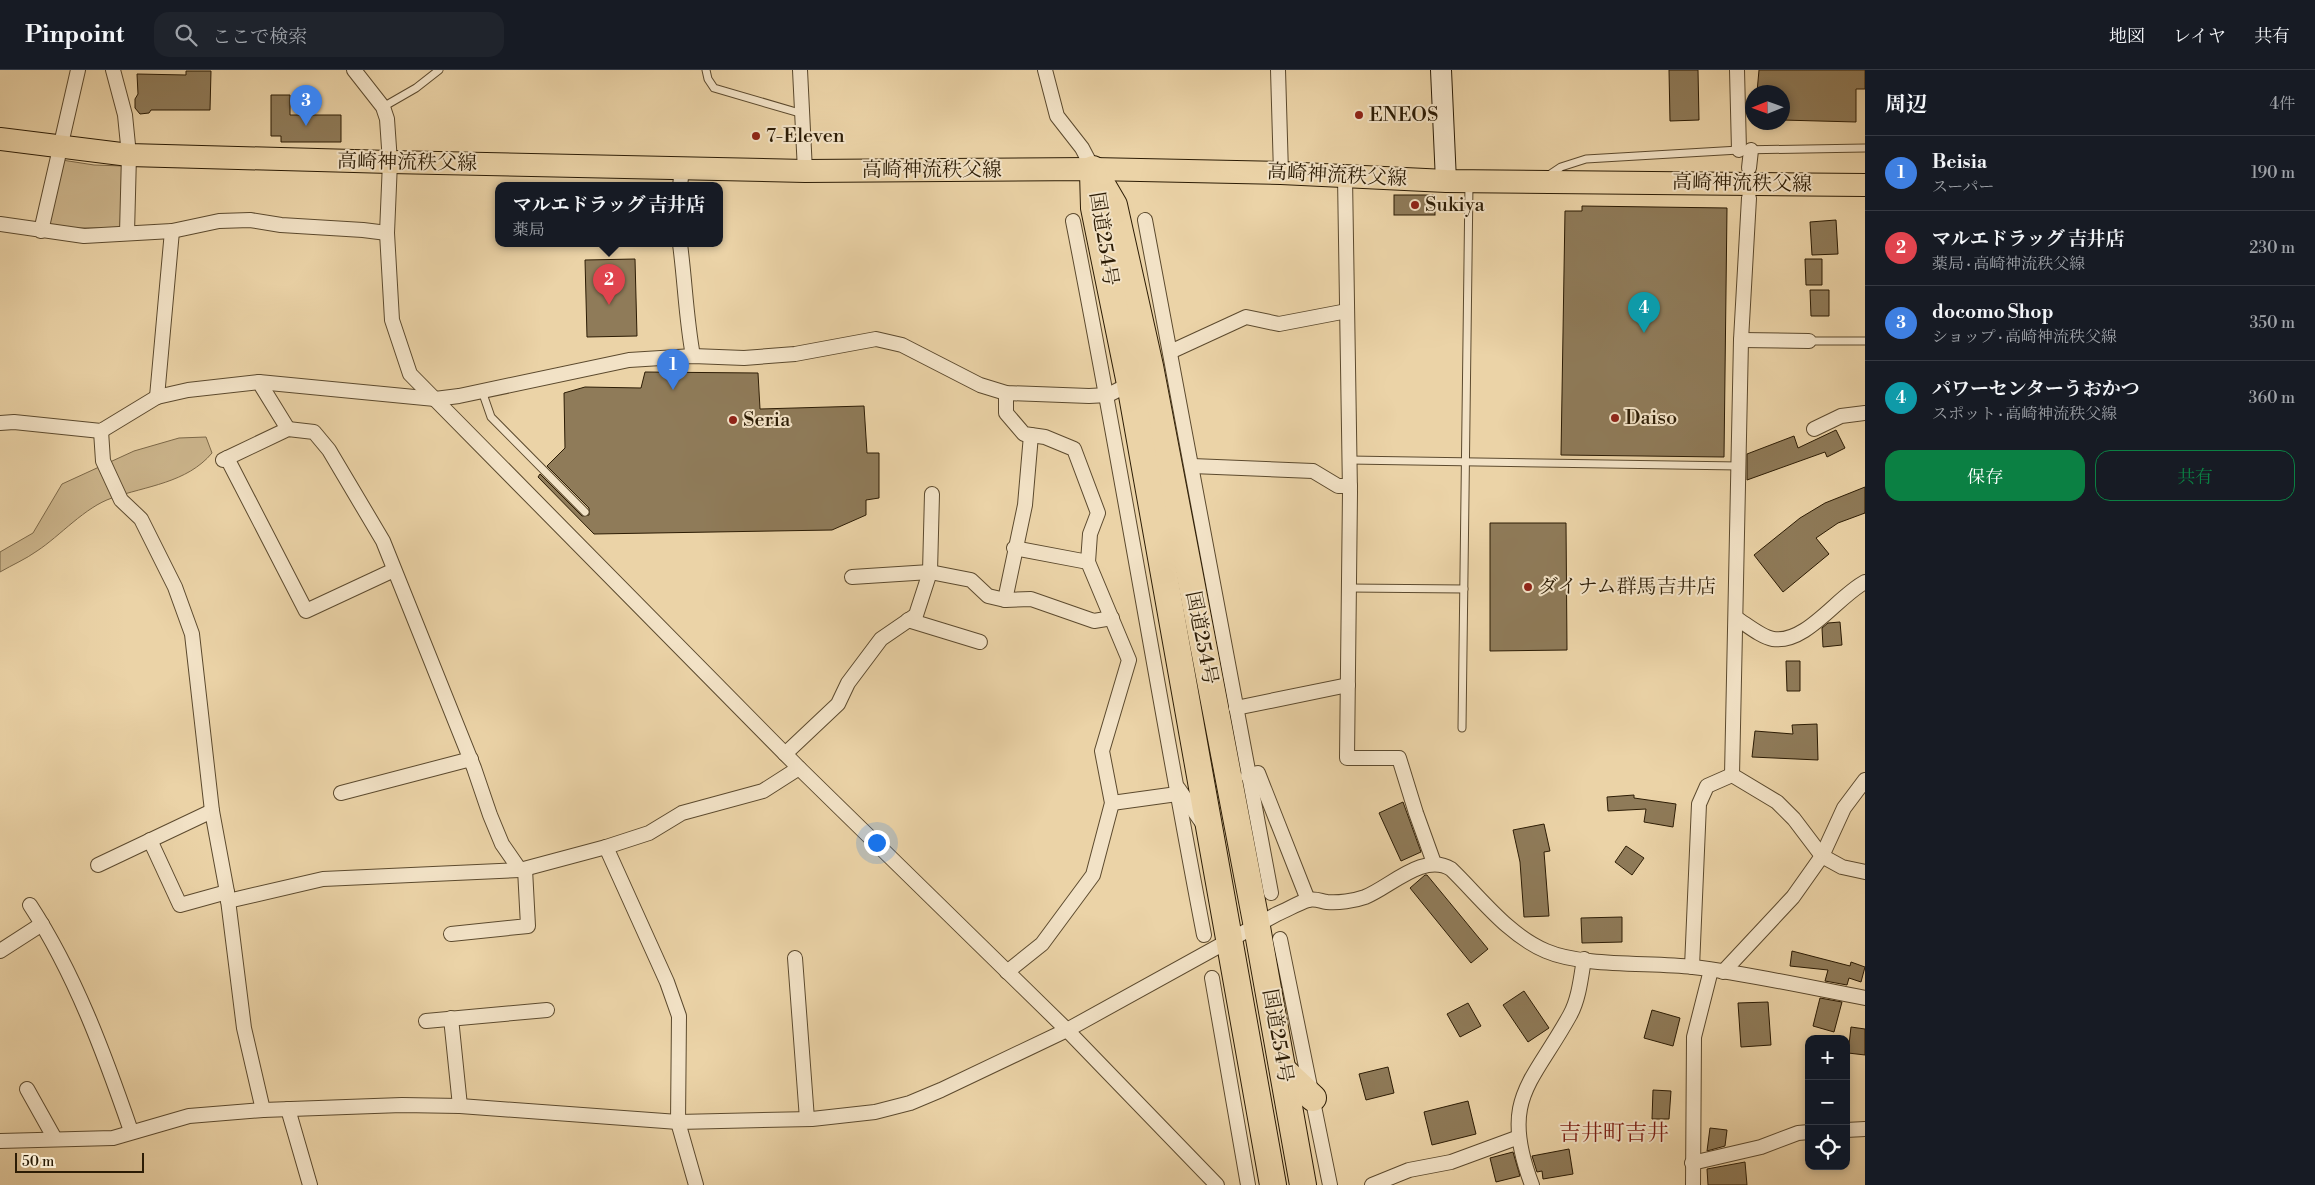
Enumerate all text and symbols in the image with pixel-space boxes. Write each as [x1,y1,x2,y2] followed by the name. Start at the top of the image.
[154,12,504,57] search box
[25,20,124,50] text: Pinpoint
[172,21,200,49] icon: search
[212,25,307,49] text: ここで検索
[2109,25,2145,48] text: 地図
[2173,25,2226,48] text: レイヤ
[2254,25,2290,48] text: 共有
[290,85,322,126] pin: 3
[1745,85,1790,130] north arrow
[1885,92,1927,118] text: 周辺
[2269,94,2295,114] text: 4件
[1369,103,1438,128] place label: ENEOS
[1353,109,1365,121] marker: ENEOS
[766,124,845,149] place label: 7-Eleven
[750,130,762,142] marker: 7-Eleven
[337,149,477,177] street label: 高崎神流秩父線
[1932,150,1987,174] text: Beisia
[862,158,1002,183] street label: 高崎神流秩父線
[1266,160,1408,192] street label: 高崎神流秩父線
[1897,163,1905,183] text: 1
[2251,163,2295,183] text: 190 m
[1672,170,1812,198] street label: 高崎神流秩父線
[1932,177,1994,197] text: スーパー
[495,182,723,247] popup
[1083,190,1123,288] street label: 国道254号
[513,193,705,217] text: マルエドラッグ 吉井店
[1425,193,1486,218] place label: Sukiya
[1409,199,1421,211] marker: Sukiya
[513,220,545,240] text: 薬局
[1932,227,2125,251] text: マルエドラッグ 吉井店
[1896,238,1906,258] text: 2
[2249,238,2295,258] text: 230 m
[1932,254,2085,274] text: 薬局 · 高崎神流秩父線
[593,264,625,305] pin: 2
[1628,292,1660,333] pin: 4
[1932,300,2054,324] text: docomo Shop
[1896,313,1906,333] text: 3
[2249,313,2295,333] text: 350 m
[1932,327,2117,347] text: ショップ · 高崎神流秩父線
[657,349,689,390] pin: 1
[1932,377,2140,401] text: パワーセンターうおかつ
[1896,388,1906,408] text: 4
[2249,388,2295,408] text: 360 m
[1932,404,2117,424] text: スポット · 高崎神流秩父線
[1625,406,1677,431] place label: Daiso
[743,408,791,433] place label: Seria
[1609,412,1621,424] marker: Daiso
[727,414,739,426] marker: Seria
[1885,450,2085,501] button: 保存
[2095,450,2295,501] button: 共有
[1538,575,1717,600] place label: ダイナム群馬吉井店
[1522,581,1534,593] marker: ダイナム群馬吉井店
[1180,589,1222,687] street label: 国道254号
[864,830,890,856] your location
[1256,987,1298,1085] street label: 国道254号
[1805,1035,1850,1170] map controls
[1805,1035,1850,1080] button: +
[1805,1080,1850,1125] button: −
[1559,1120,1669,1147] district label: 吉井町吉井
[1805,1125,1850,1170] button: locate
[15,1150,144,1173] scale bar
[22,1153,54,1171] text: 50 m

